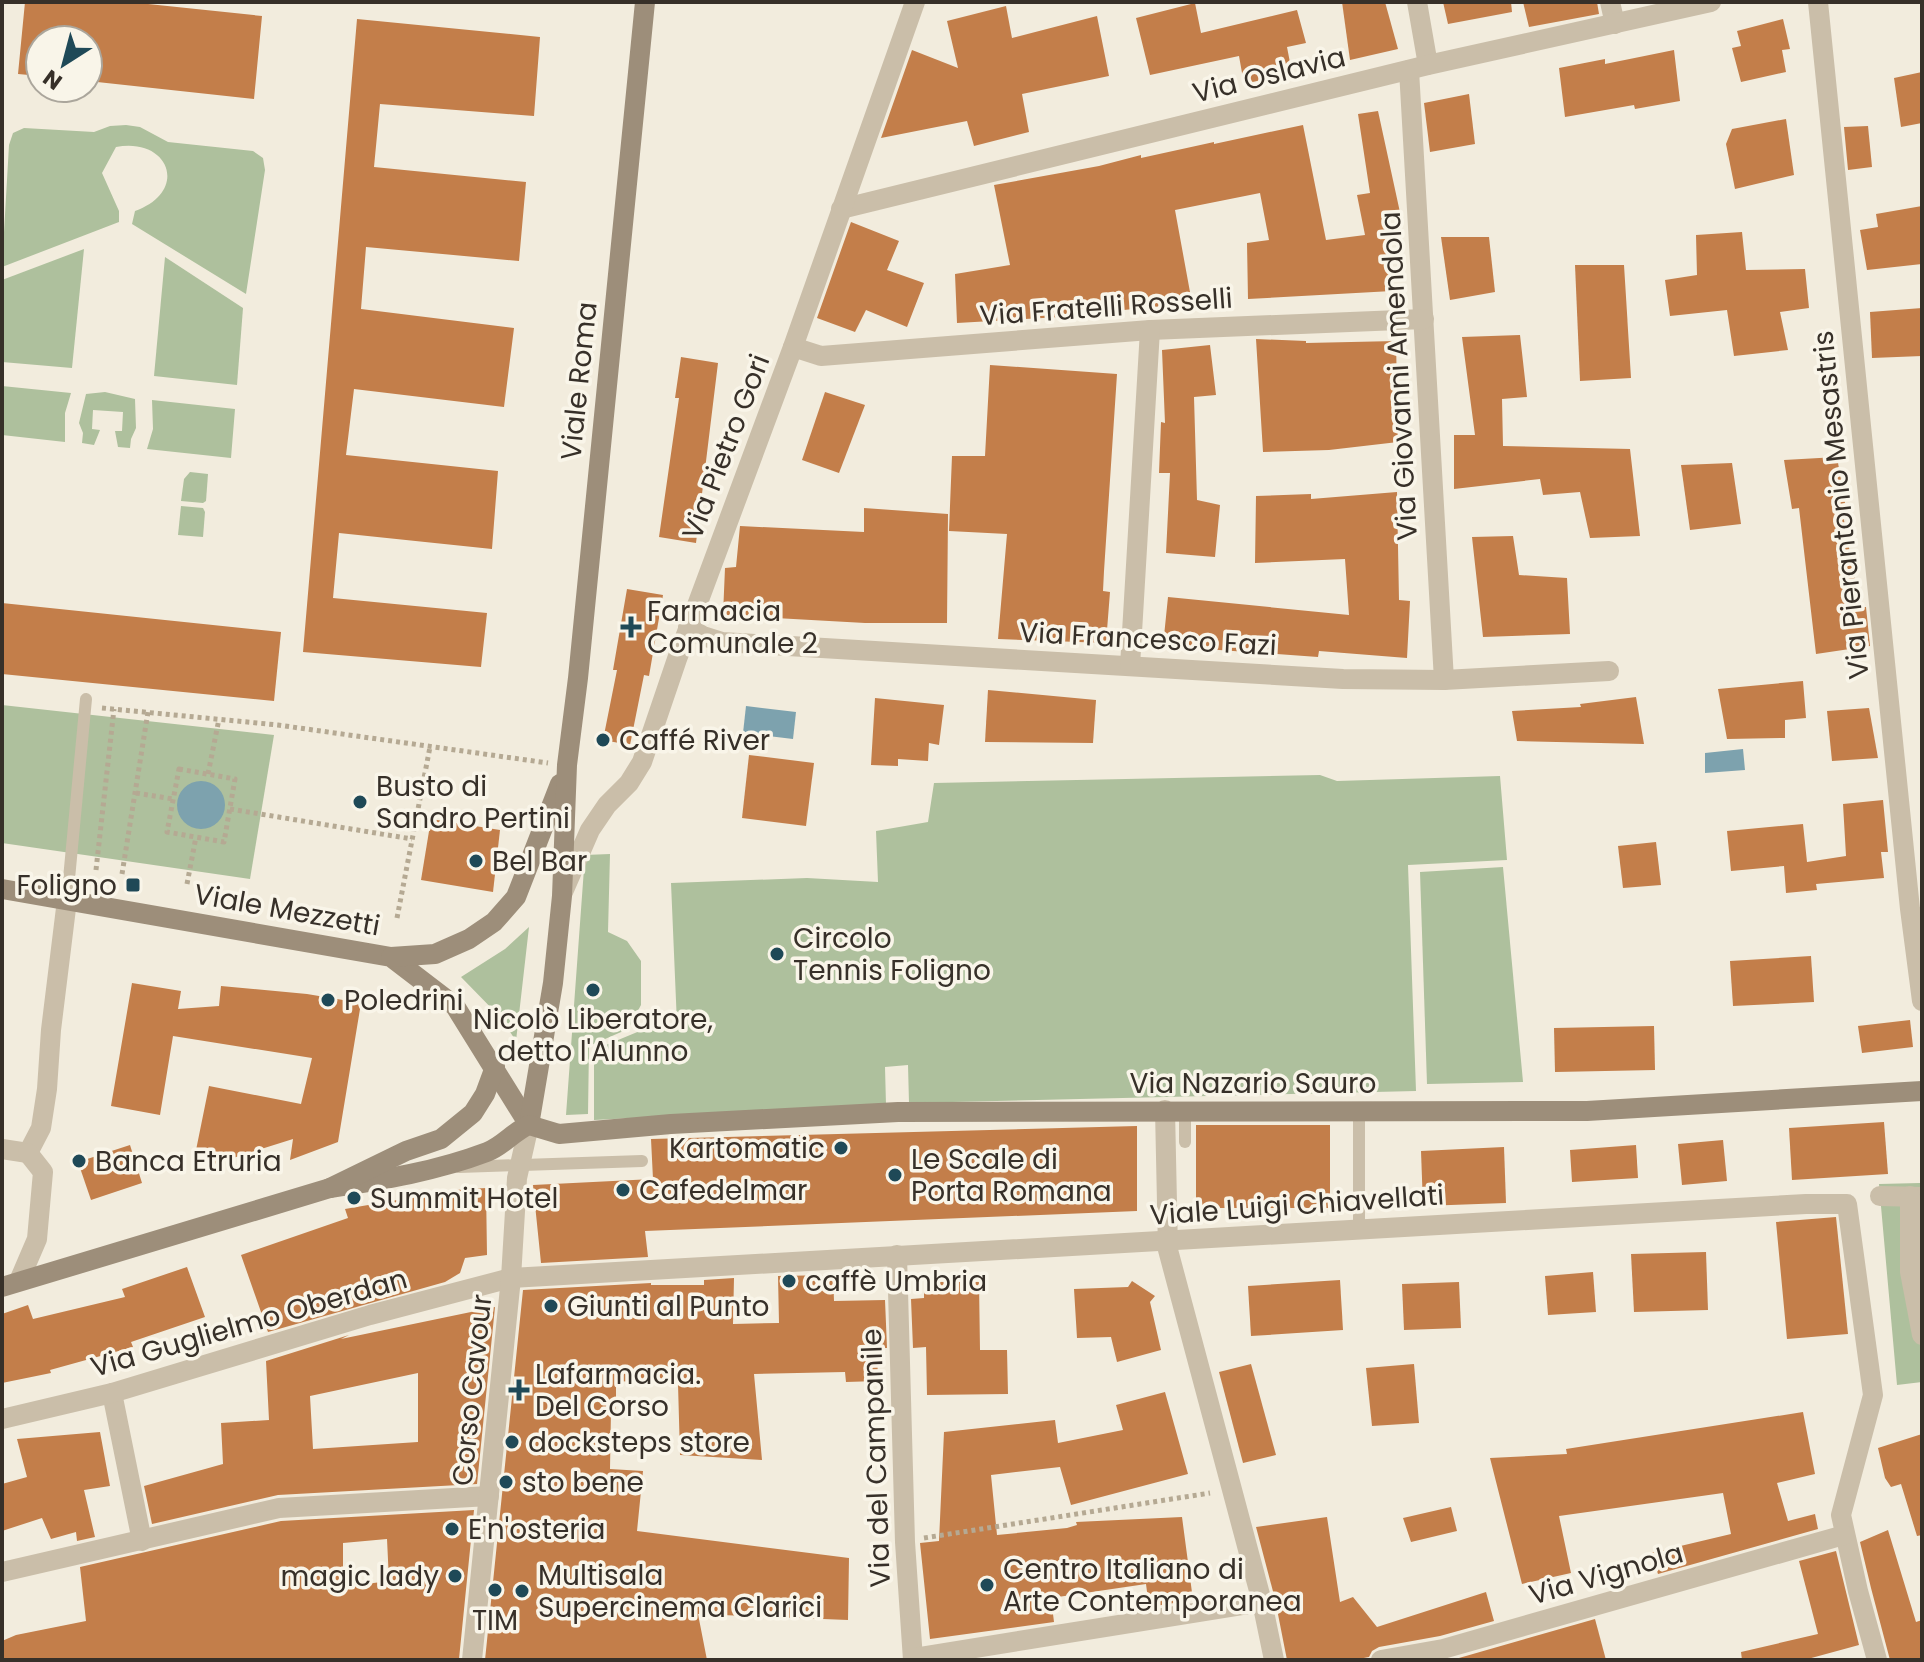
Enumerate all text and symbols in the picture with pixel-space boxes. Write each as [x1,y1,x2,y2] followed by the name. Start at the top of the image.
[24,24,104,104] north arrow
[1189,37,1349,113] street label: Via Oslavia
[37,62,68,97] text: N
[1371,211,1427,541] street label: Via Giovanni Amendola
[978,279,1234,335] street label: Via Fratelli Rosselli
[551,300,607,462] street label: Viale Roma
[1803,329,1879,681] street label: Via Pierantonio Mesastris
[673,349,779,545] street label: Via Pietro Gori
[647,592,818,663] place label: Farmacia Comunale 2
[1018,613,1278,665] street label: Via Francesco Fazi
[622,618,640,636] marker: Farmacia Comunale 2
[619,721,770,760] place label: Caffé River
[594,731,612,749] marker: Caffé River
[376,767,570,838] place label: Busto di Sandro Pertini
[351,793,369,811] marker: Busto di Sandro Pertini
[492,842,587,881] place label: Bel Bar
[467,852,485,870] marker: Bel Bar
[16,866,117,905] place label: Foligno
[191,874,383,946] street label: Viale Mezzetti
[124,876,142,894] marker: Foligno
[793,919,991,990] place label: Circolo Tennis Foligno
[768,945,786,963] marker: Circolo Tennis Foligno
[344,981,463,1020] place label: Poledrini
[584,981,602,999] marker: Nicolò Liberatore, detto l'Alunno
[319,991,337,1009] marker: Poledrini
[473,1000,713,1071] place label: Nicolò Liberatore, detto l'Alunno
[1130,1064,1376,1103] street label: Via Nazario Sauro
[669,1129,825,1168] place label: Kartomatic
[832,1139,850,1157] marker: Kartomatic
[911,1140,1112,1211] place label: Le Scale di Porta Romana
[95,1142,282,1181] place label: Banca Etruria
[70,1152,88,1170] marker: Banca Etruria
[886,1166,904,1184] marker: Le Scale di Porta Romana
[639,1171,808,1210] place label: Cafedelmar
[1149,1175,1445,1235] street label: Viale Luigi Chiavellati
[370,1179,558,1218] place label: Summit Hotel
[614,1181,632,1199] marker: Cafedelmar
[345,1189,363,1207] marker: Summit Hotel
[86,1259,412,1387] street label: Via Guglielmo Oberdan
[805,1262,987,1301] place label: caffè Umbria
[780,1272,798,1290] marker: caffè Umbria
[567,1287,770,1326] place label: Giunti al Punto
[443,1292,501,1488] street label: Corso Cavour
[542,1297,560,1315] marker: Giunti al Punto
[852,1328,900,1588] street label: Via del Campanile
[535,1355,701,1426] place label: Lafarmacia. Del Corso
[510,1381,528,1399] marker: Lafarmacia. Del Corso
[528,1423,750,1462] place label: docksteps store
[503,1433,521,1451] marker: docksteps store
[522,1463,644,1502] place label: sto bene
[497,1473,515,1491] marker: sto bene
[468,1510,606,1549] place label: E'n'osteria
[443,1520,461,1538] marker: E'n'osteria
[1524,1533,1688,1615] street label: Via Vignola
[1003,1550,1302,1621] place label: Centro Italiano di Arte Contemporanea
[538,1556,822,1627] place label: Multisala Supercinema Clarici
[280,1557,439,1596] place label: magic lady
[446,1567,464,1585] marker: magic lady
[978,1576,996,1594] marker: Centro Italiano di Arte Contemporanea
[486,1581,504,1599] marker: TIM
[513,1582,531,1600] marker: Multisala Supercinema Clarici
[472,1601,518,1640] place label: TIM

